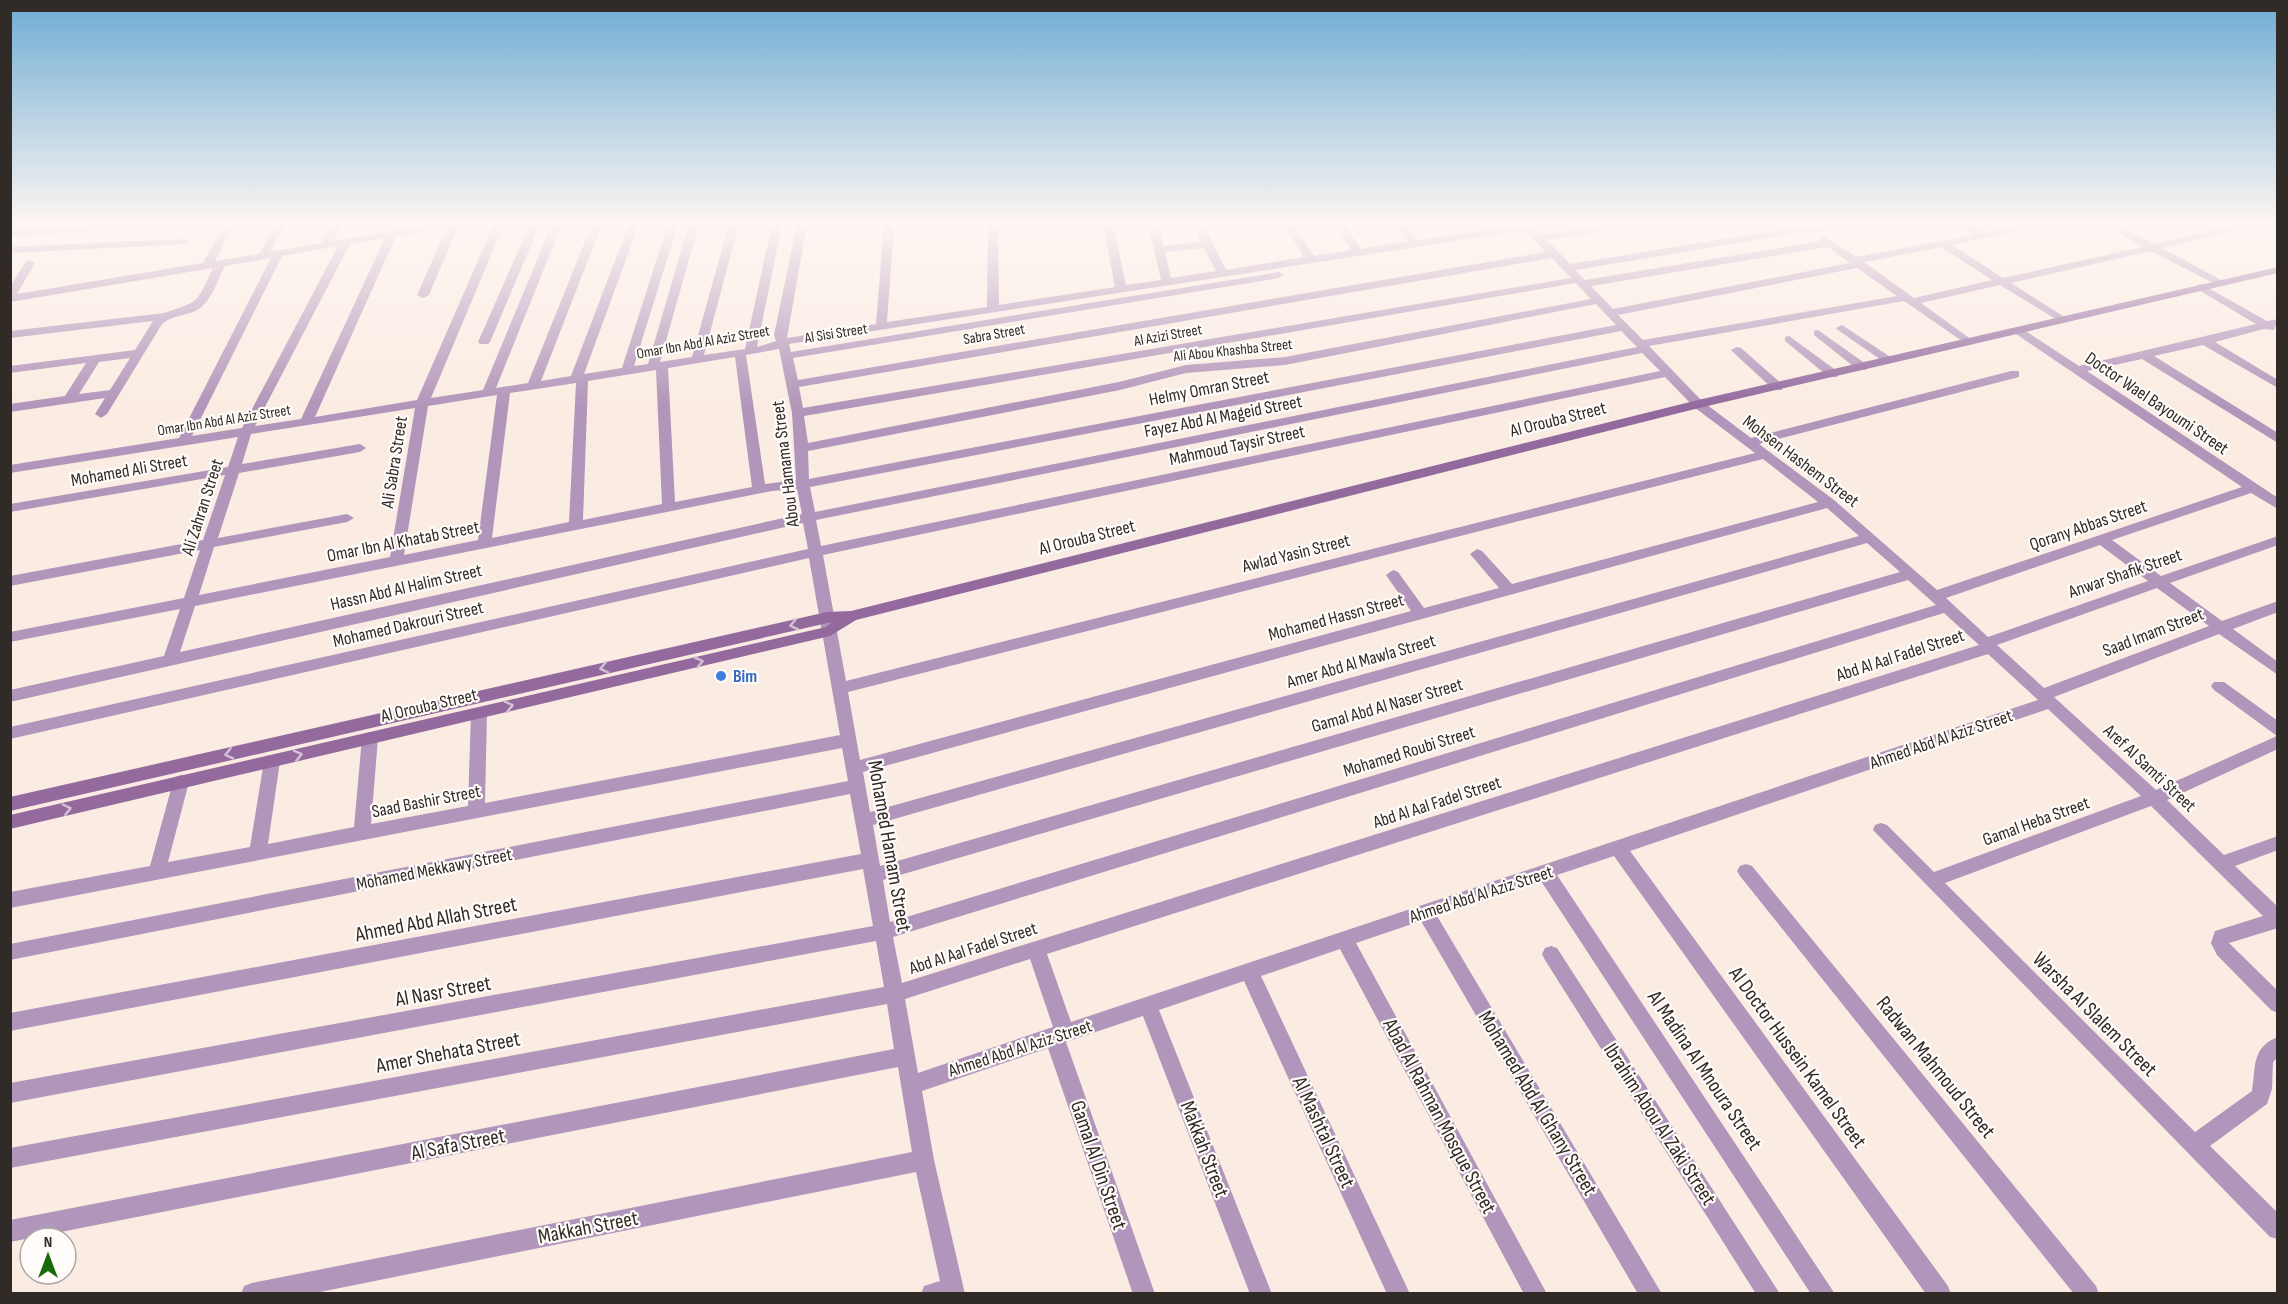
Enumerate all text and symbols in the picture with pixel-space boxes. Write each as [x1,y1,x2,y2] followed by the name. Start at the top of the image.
[802,319,869,348] street label: Al Sisi Street
[962,320,1027,349] street label: Sabra Street
[1132,320,1204,351] street label: Al Azizi Street
[635,321,772,364] street label: Omar Ibn Abd Al Aziz Street
[1172,335,1294,366] street label: Ali Abou Khashba Street
[2081,348,2233,459] street label: Doctor Wael Bayoumi Street
[1147,366,1271,410] street label: Helmy Omran Street
[1142,391,1304,442] street label: Fayez Abd Al Mageid Street
[1507,397,1609,442] street label: Al Orouba Street
[767,399,804,529] street label: Abou Hamama Street
[156,400,293,440] street label: Omar Ibn Abd Al Aziz Street
[1738,411,1863,512] street label: Mohsen Hashem Street
[377,414,412,510] street label: Ali Sabra Street
[1167,421,1307,470] street label: Mahmoud Taysir Street
[69,450,189,491] street label: Mohamed Ali Street
[177,456,228,559] street label: Ali Zahran Street
[2027,495,2150,555] street label: Qorany Abbas Street
[1036,515,1138,560] street label: Al Orouba Street
[325,516,482,567] street label: Omar Ibn Al Khatab Street
[1239,530,1353,577] street label: Awlad Yasin Street
[2065,544,2185,603] street label: Anwar Shafik Street
[328,560,484,615] street label: Hassn Abd Al Halim Street
[1266,589,1407,646] street label: Mohamed Hassn Street
[331,597,486,652] street label: Mohamed Dakrouri Street
[2100,603,2207,661] street label: Saad Imam Street
[789,617,799,630] one-way arrow
[1833,625,1967,686] street label: Abd Al Aal Fadel Street
[1283,630,1438,693] street label: Amer Abd Al Mawla Street
[693,656,703,669] one-way arrow
[599,661,609,674] one-way arrow
[733,666,757,687] place label: Bim
[714,669,728,683] marker: Bim
[1309,674,1466,737] street label: Gamal Abd Al Naser Street
[378,684,480,727] street label: Al Orouba Street
[503,700,513,713] one-way arrow
[1866,705,2016,774] street label: Ahmed Abd Al Aziz Street
[2098,720,2200,817] street label: Aref Al Samti Street
[1341,721,1478,782] street label: Mohamed Roubi Street
[225,747,235,760] one-way arrow
[293,749,303,762] one-way arrow
[862,758,917,934] street label: Mohamed Hamam Street
[1370,772,1504,833] street label: Abd Al Aal Fadel Street
[370,781,483,822] street label: Saad Bashir Street
[1980,792,2093,851] street label: Gamal Heba Street
[62,803,72,816] one-way arrow
[354,844,514,895] street label: Mohamed Mekkawy Street
[1406,861,1556,928] street label: Ahmed Abd Al Aziz Street
[352,892,519,948] street label: Ahmed Abd Allah Street
[906,918,1040,979] street label: Abd Al Aal Fadel Street
[2027,947,2162,1082] street label: Warsha Al Slalem Street
[1723,961,1872,1153] street label: Al Doctor Hussein Kamel Street
[392,971,493,1012] street label: Al Nasr Street
[1641,985,1767,1155] street label: Al Madina Al Mnoura Street
[1871,991,2000,1143] street label: Radwan Mahmoud Street
[1472,1006,1603,1200] street label: Mohamed Abd Al Ghany Street
[1377,1014,1502,1218] street label: Abad Al Rahman Mosque Street
[945,1015,1095,1082] street label: Ahmed Abd Al Aziz Street
[373,1026,522,1079] street label: Amer Shehata Street
[1598,1039,1721,1210] street label: Ibrahim Abou Al Zaki Street
[1287,1072,1360,1192] street label: Al Mashtal Street
[1065,1097,1132,1233] street label: Gamal Al Din Street
[1175,1097,1234,1201] street label: Makkah Street
[408,1123,507,1166] street label: Al Safa Street
[536,1206,640,1249] street label: Makkah Street
[18,1226,78,1286] north arrow
[44,1233,52,1252] text: N

